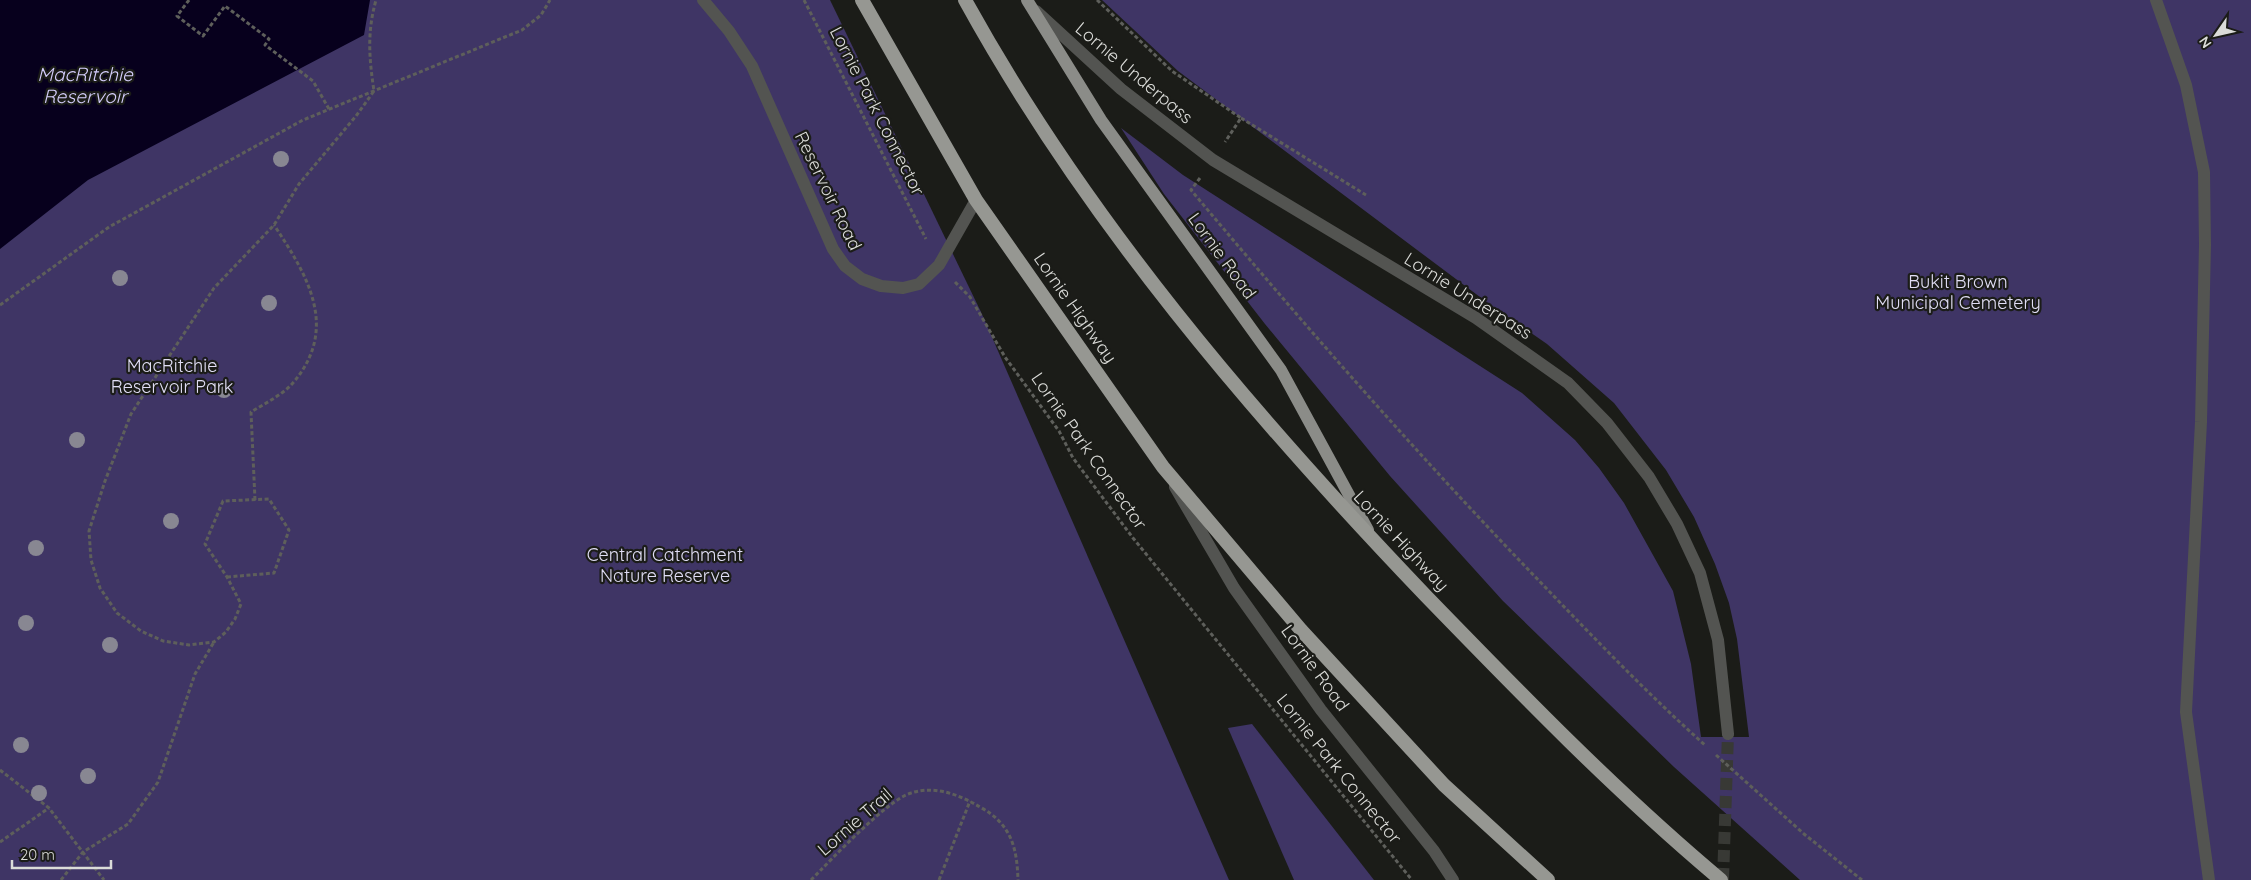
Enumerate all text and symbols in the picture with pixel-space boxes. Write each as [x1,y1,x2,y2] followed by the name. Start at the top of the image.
[2191,10,2241,60] north arrow
[1071,17,1198,129] street label: Lornie Underpass
[825,22,930,199] street label: Lornie Park Connector
[2195,33,2216,52] text: N
[37,62,134,108] water label: MacRitchie Reservoir
[790,128,867,254] street label: Reservoir Road
[1183,208,1262,303] street label: Lornie Road
[1400,247,1537,344] street label: Lornie Underpass
[1029,248,1122,367] street label: Lornie Highway
[1875,270,2041,314] park label: Bukit Brown Municipal Cemetery
[111,354,233,398] park label: MacRitchie Reservoir Park
[1027,368,1152,534] street label: Lornie Park Connector
[1349,485,1454,596] street label: Lornie Highway
[587,543,743,587] park label: Central Catchment Nature Reserve
[1276,620,1355,715] street label: Lornie Road
[1272,689,1407,848] street label: Lornie Park Connector
[812,783,897,861] street label: Lornie Trail
[12,838,111,870] scale bar
[20,845,55,864] text: 20 m

